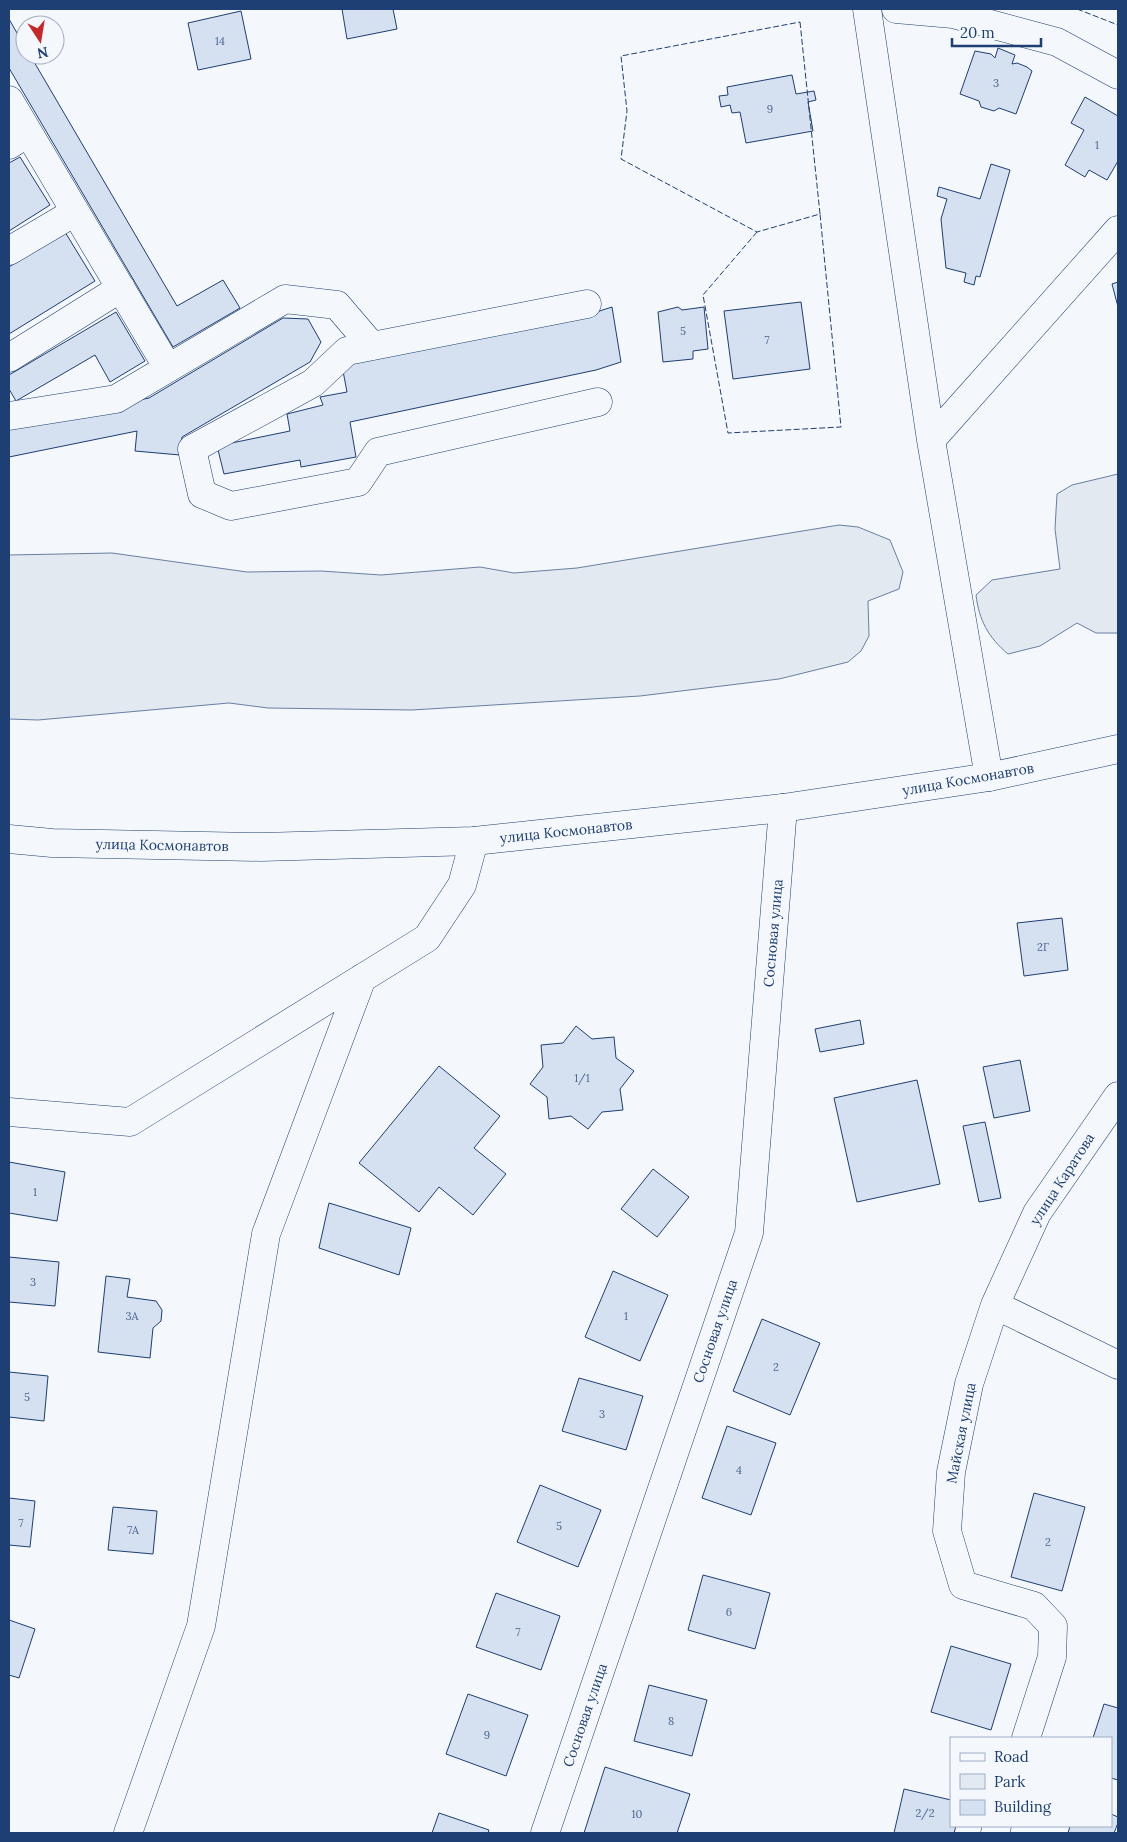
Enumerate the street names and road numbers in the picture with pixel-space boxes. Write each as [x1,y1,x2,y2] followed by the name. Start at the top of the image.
[901,759,1035,799] street label: улица Космонавтов
[499,815,633,847] street label: улица Космонавтов
[95,835,229,855] street label: улица Космонавтов
[759,878,787,988] street label: Сосновая улица
[1026,1130,1098,1228] street label: улица Каратова
[689,1277,741,1385] street label: Сосновая улица
[942,1381,980,1485] street label: Майская улица
[559,1661,611,1769] street label: Сосновая улица

